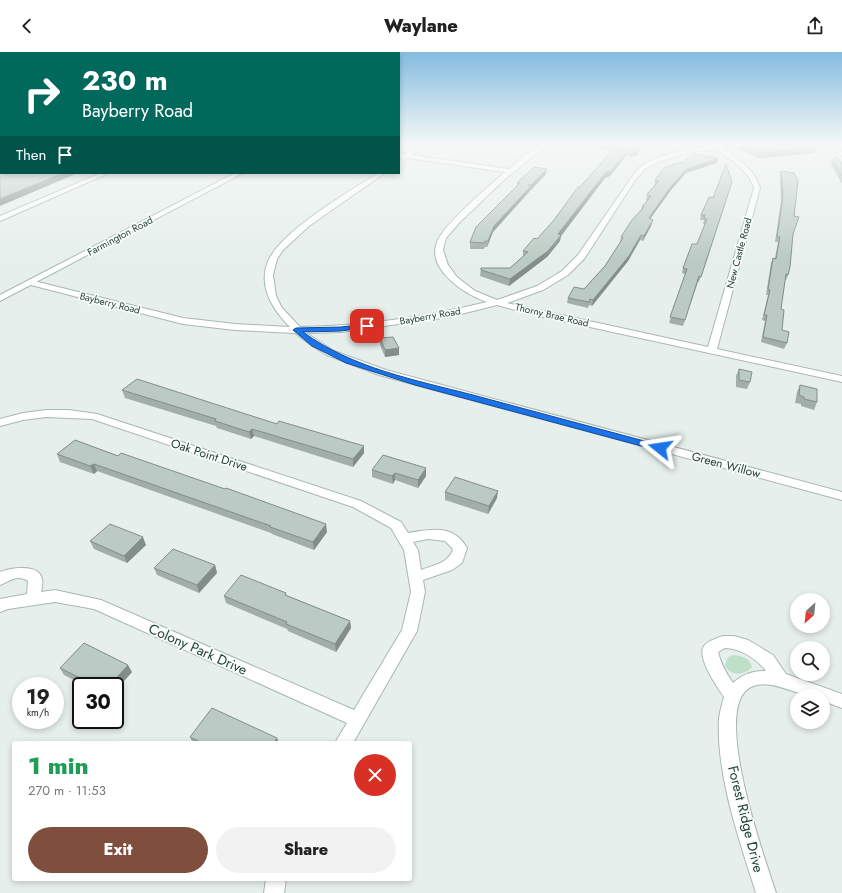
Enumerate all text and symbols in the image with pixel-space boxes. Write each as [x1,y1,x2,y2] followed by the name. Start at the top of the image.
[384,13,458,39] text: Waylane
[16,15,38,37] icon: back
[804,15,826,37] icon: share
[82,60,168,101] text: 230 m
[16,68,68,120] icon: right
[82,98,193,124] text: Bayberry Road
[16,144,46,166] text: Then
[54,144,76,166] icon: arrive
[85,212,155,260] street label: Farmington Road
[722,216,756,290] street label: New Castle Road
[78,288,142,318] street label: Bayberry Road
[514,299,590,331] street label: Thorny Brae Road
[398,303,462,329] street label: Bayberry Road
[350,309,384,343] pin
[356,315,378,337] icon: arrive
[639,427,681,469] position arrow
[168,434,250,476] street label: Oak Point Drive
[690,447,763,483] street label: Green Willow
[790,593,830,633] north arrow
[790,593,830,729] map controls
[146,618,250,680] street label: Colony Park Drive
[790,641,830,681] button: search
[72,677,124,729] speed limit sign: 30
[26,683,50,712] text: 19
[790,689,830,729] button: layers
[27,705,49,720] text: km/h
[28,748,89,783] text: 1 min
[354,754,396,796] button: close
[723,764,769,874] street label: Forest Ridge Drive
[28,781,106,800] text: 270 m · 11:53
[28,827,208,873] button: Exit
[216,827,396,873] button: Share

